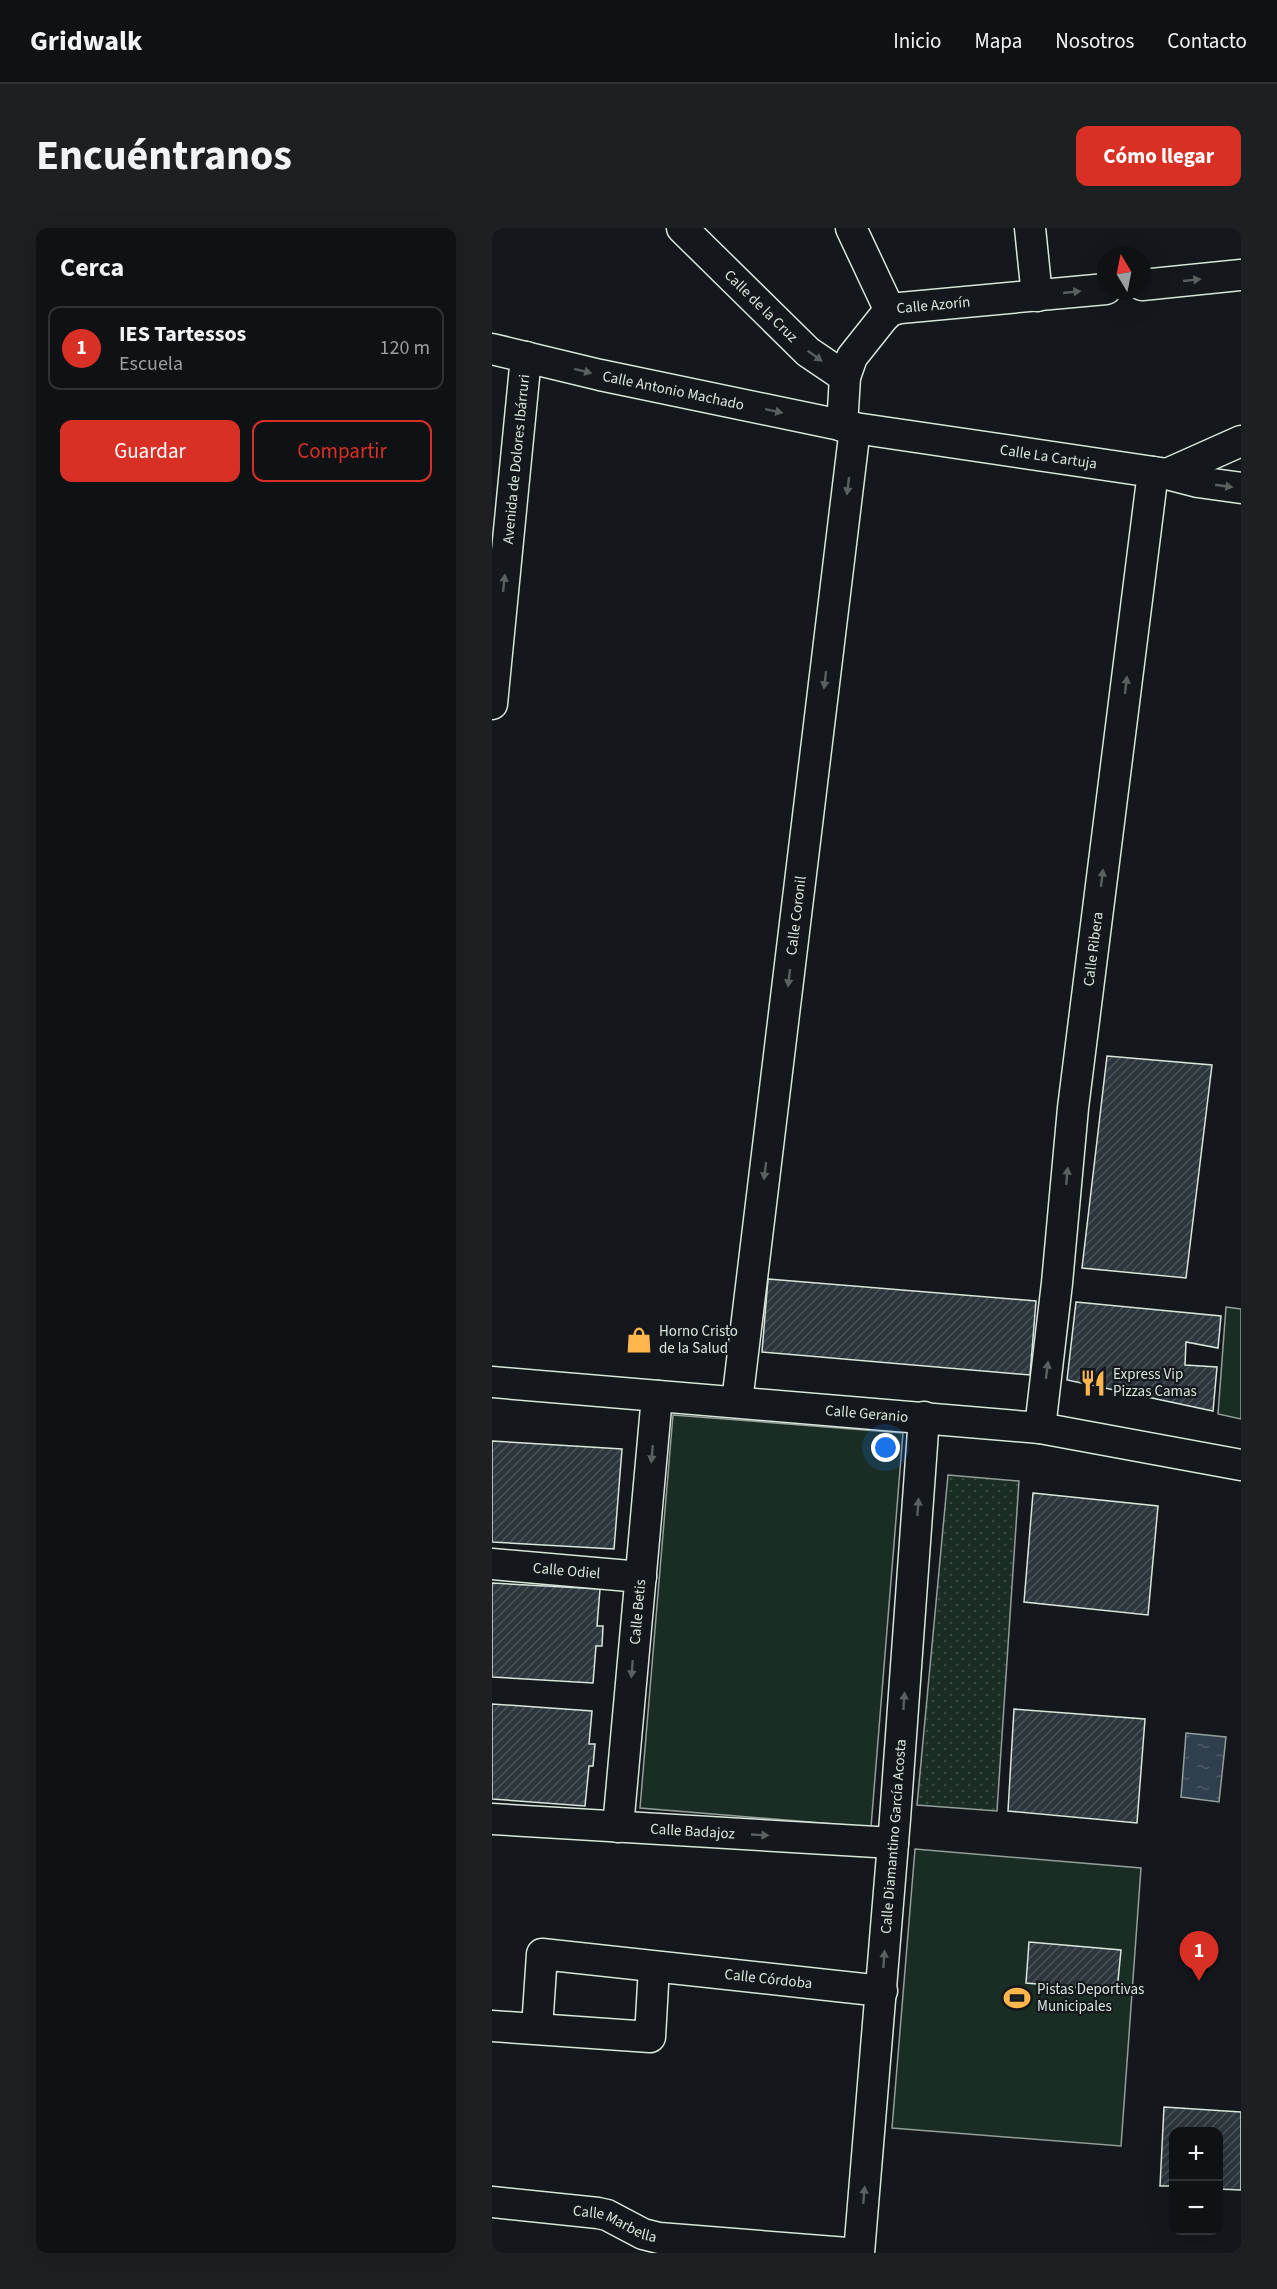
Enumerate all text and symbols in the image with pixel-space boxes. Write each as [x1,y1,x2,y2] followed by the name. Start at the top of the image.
[30,21,142,61] text: Gridwalk
[893,26,941,56] text: Inicio
[974,26,1022,56] text: Mapa
[1055,26,1134,56] text: Nosotros
[1167,26,1247,56] text: Contacto
[36,126,292,186] text: Encuéntranos
[1076,126,1241,186] button: Cómo llegar
[1097,246,1151,300] north arrow
[60,249,124,286] text: Cerca
[719,265,802,347] street label: Calle de la Cruz
[1182,275,1201,285] one-way arrow
[1062,287,1081,297] one-way arrow
[896,292,971,319] street label: Calle Azorín
[119,318,246,350] text: IES Tartessos
[76,334,87,362] text: 1
[380,334,430,362] text: 120 m
[119,350,183,378] text: Escuela
[806,350,822,362] one-way arrow
[574,366,592,376] one-way arrow
[600,366,746,416] street label: Calle Antonio Machado
[498,373,535,545] street label: Avenida de Dolores Ibárruri
[764,407,783,416] one-way arrow
[60,420,240,482] button: Guardar
[252,420,432,482] button: Compartir
[998,439,1098,475] street label: Calle La Cartuja
[843,477,853,496] one-way arrow
[1215,481,1234,490] one-way arrow
[499,574,509,593] one-way arrow
[820,670,829,689] one-way arrow
[1121,675,1131,694] one-way arrow
[1097,868,1106,887] one-way arrow
[781,875,812,957] street label: Calle Coronil
[1078,911,1109,987] street label: Calle Ribera
[784,968,793,987] one-way arrow
[760,1162,770,1181] one-way arrow
[1062,1166,1072,1185] one-way arrow
[659,1321,738,1359] place label: Horno Cristo de la Salud
[624,1325,654,1355] shop icon: Horno Cristo de la Salud
[1042,1360,1052,1379] one-way arrow
[1113,1364,1197,1402] place label: Express Vip Pizzas Camas
[1078,1368,1108,1398] restaurant icon: Express Vip Pizzas Camas
[824,1400,909,1428] street label: Calle Geranio
[871,1433,900,1462] your location
[647,1445,657,1464] one-way arrow
[913,1497,923,1516] one-way arrow
[532,1558,601,1584] street label: Calle Odiel
[625,1578,651,1645] street label: Calle Betis
[627,1660,637,1679] one-way arrow
[899,1692,909,1711] one-way arrow
[876,1738,912,1935] street label: Calle Diamantino García Acosta
[650,1818,736,1845] street label: Calle Badajoz
[751,1831,770,1840] one-way arrow
[1180,1932,1218,1981] pin: 1
[879,1949,889,1968] one-way arrow
[723,1964,813,1994] street label: Calle Córdoba
[1037,1979,1144,2017] place label: Pistas Deportivas Municipales
[1002,1983,1032,2013] sports icon: Pistas Deportivas Municipales
[1169,2127,1223,2235] map controls
[1169,2127,1223,2181] button: +
[1169,2181,1223,2235] button: −
[859,2185,869,2204] one-way arrow
[572,2200,659,2248] street label: Calle Marbella

